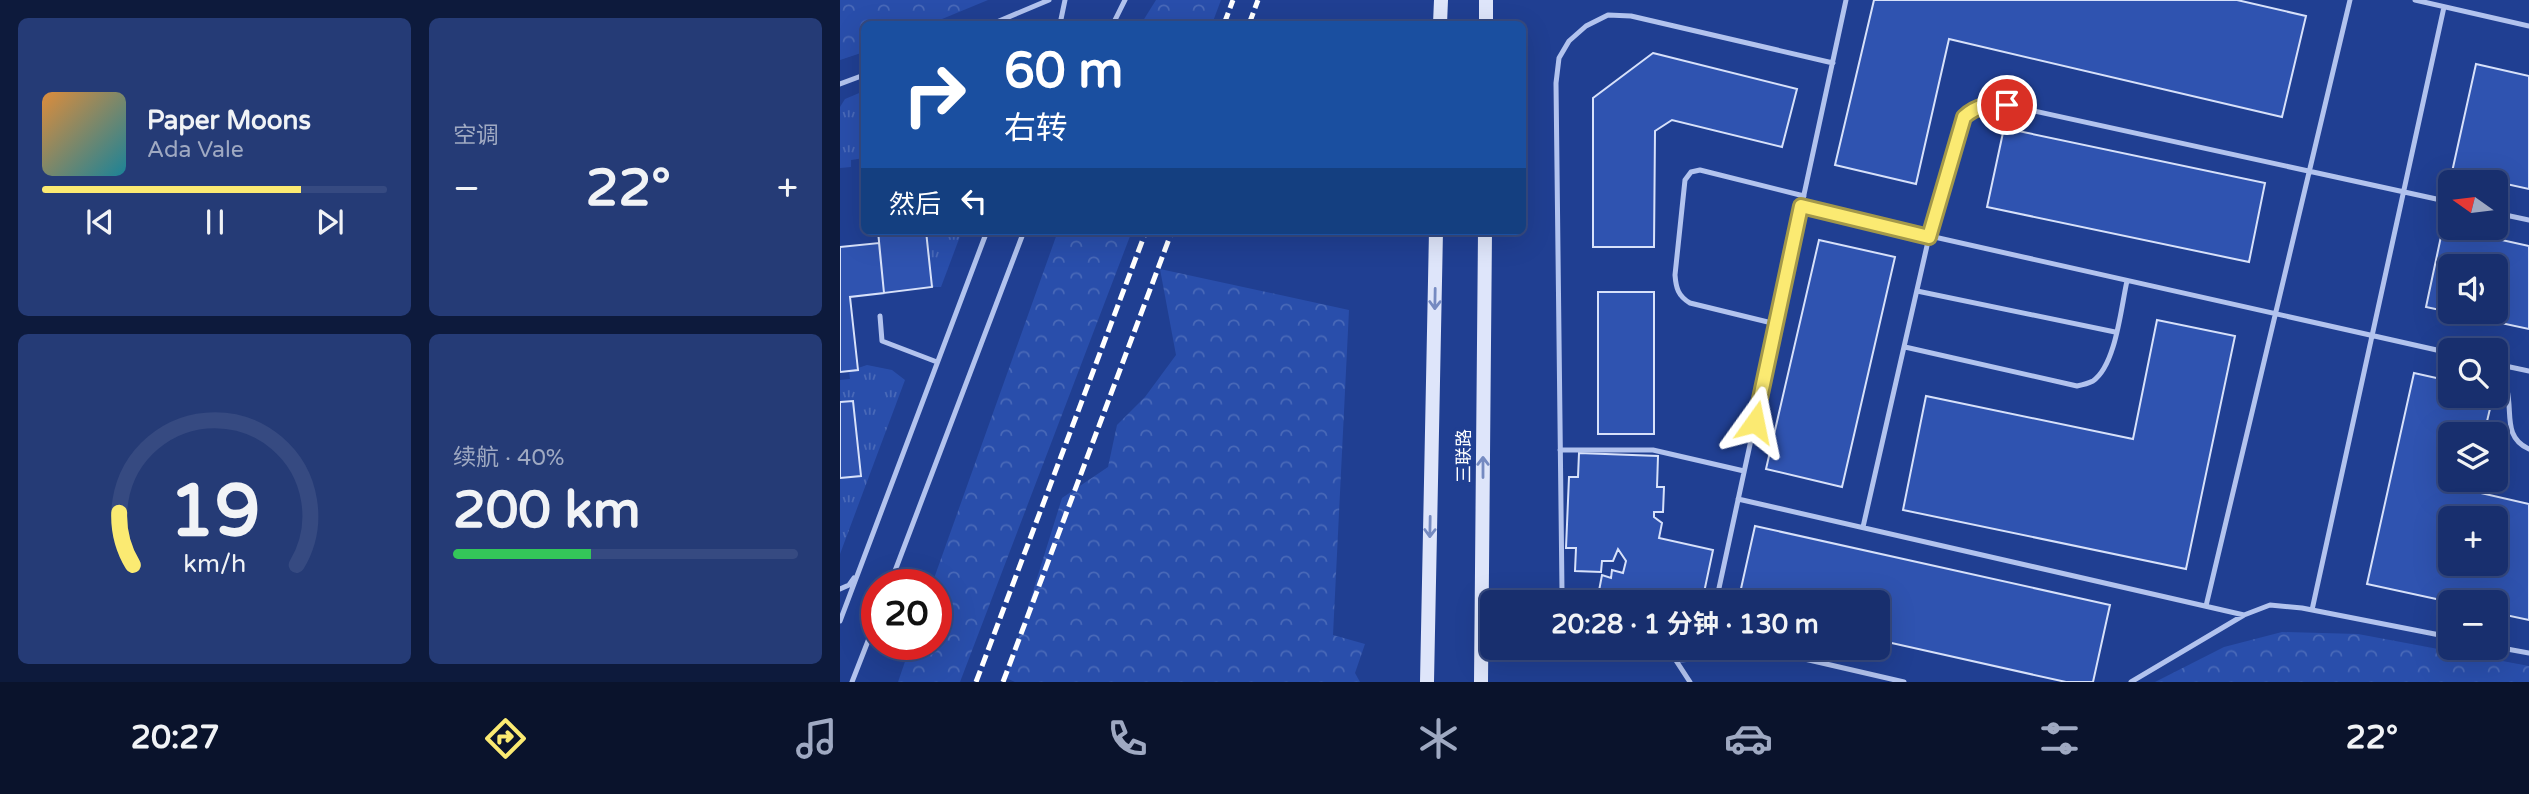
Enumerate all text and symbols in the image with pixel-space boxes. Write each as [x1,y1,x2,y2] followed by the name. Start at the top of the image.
[1004,42,1123,101] text: 60 m
[889,49,980,140] icon: right
[1977,75,2037,135] pin
[1988,86,2026,124] icon: arrive
[147,105,311,136] text: Paper Moons
[1004,110,1068,148] text: 右转
[453,122,499,150] text: 空调
[147,136,244,164] text: Ada Vale
[586,157,671,220] text: 22°
[453,166,480,212] text: −
[777,166,798,212] text: +
[2438,170,2508,240] north arrow
[2438,170,2508,660] map controls
[955,182,993,220] icon: left
[889,189,941,220] text: 然后
[81,203,119,241] icon: previous
[196,203,234,241] icon: pause
[311,203,349,241] icon: next
[2438,254,2508,324] button: sound
[1428,287,1441,310] one-way arrow
[2438,338,2508,408] button: search
[1718,385,1792,459] position arrow
[2438,422,2508,492] button: layers
[1453,429,1475,483] street label: 三联路
[453,444,565,472] text: 续航 · 40%
[1476,456,1490,479] one-way arrow
[169,468,260,556] text: 19
[453,479,641,542] text: 200 km
[2438,506,2508,576] button: +
[1423,515,1437,538] one-way arrow
[183,549,246,579] text: km/h
[861,569,952,660] speed limit sign: 20
[2438,590,2508,660] button: −
[1551,609,1819,640] text: 20:28 · 1 分钟 · 130 m
[481,714,530,763] icon: directions
[792,714,841,763] icon: music
[1103,714,1152,763] icon: phone
[1414,714,1463,763] icon: climate
[1724,714,1773,763] icon: car
[2035,714,2084,763] icon: filters
[131,719,220,757] text: 20:27
[2346,719,2398,757] text: 22°

